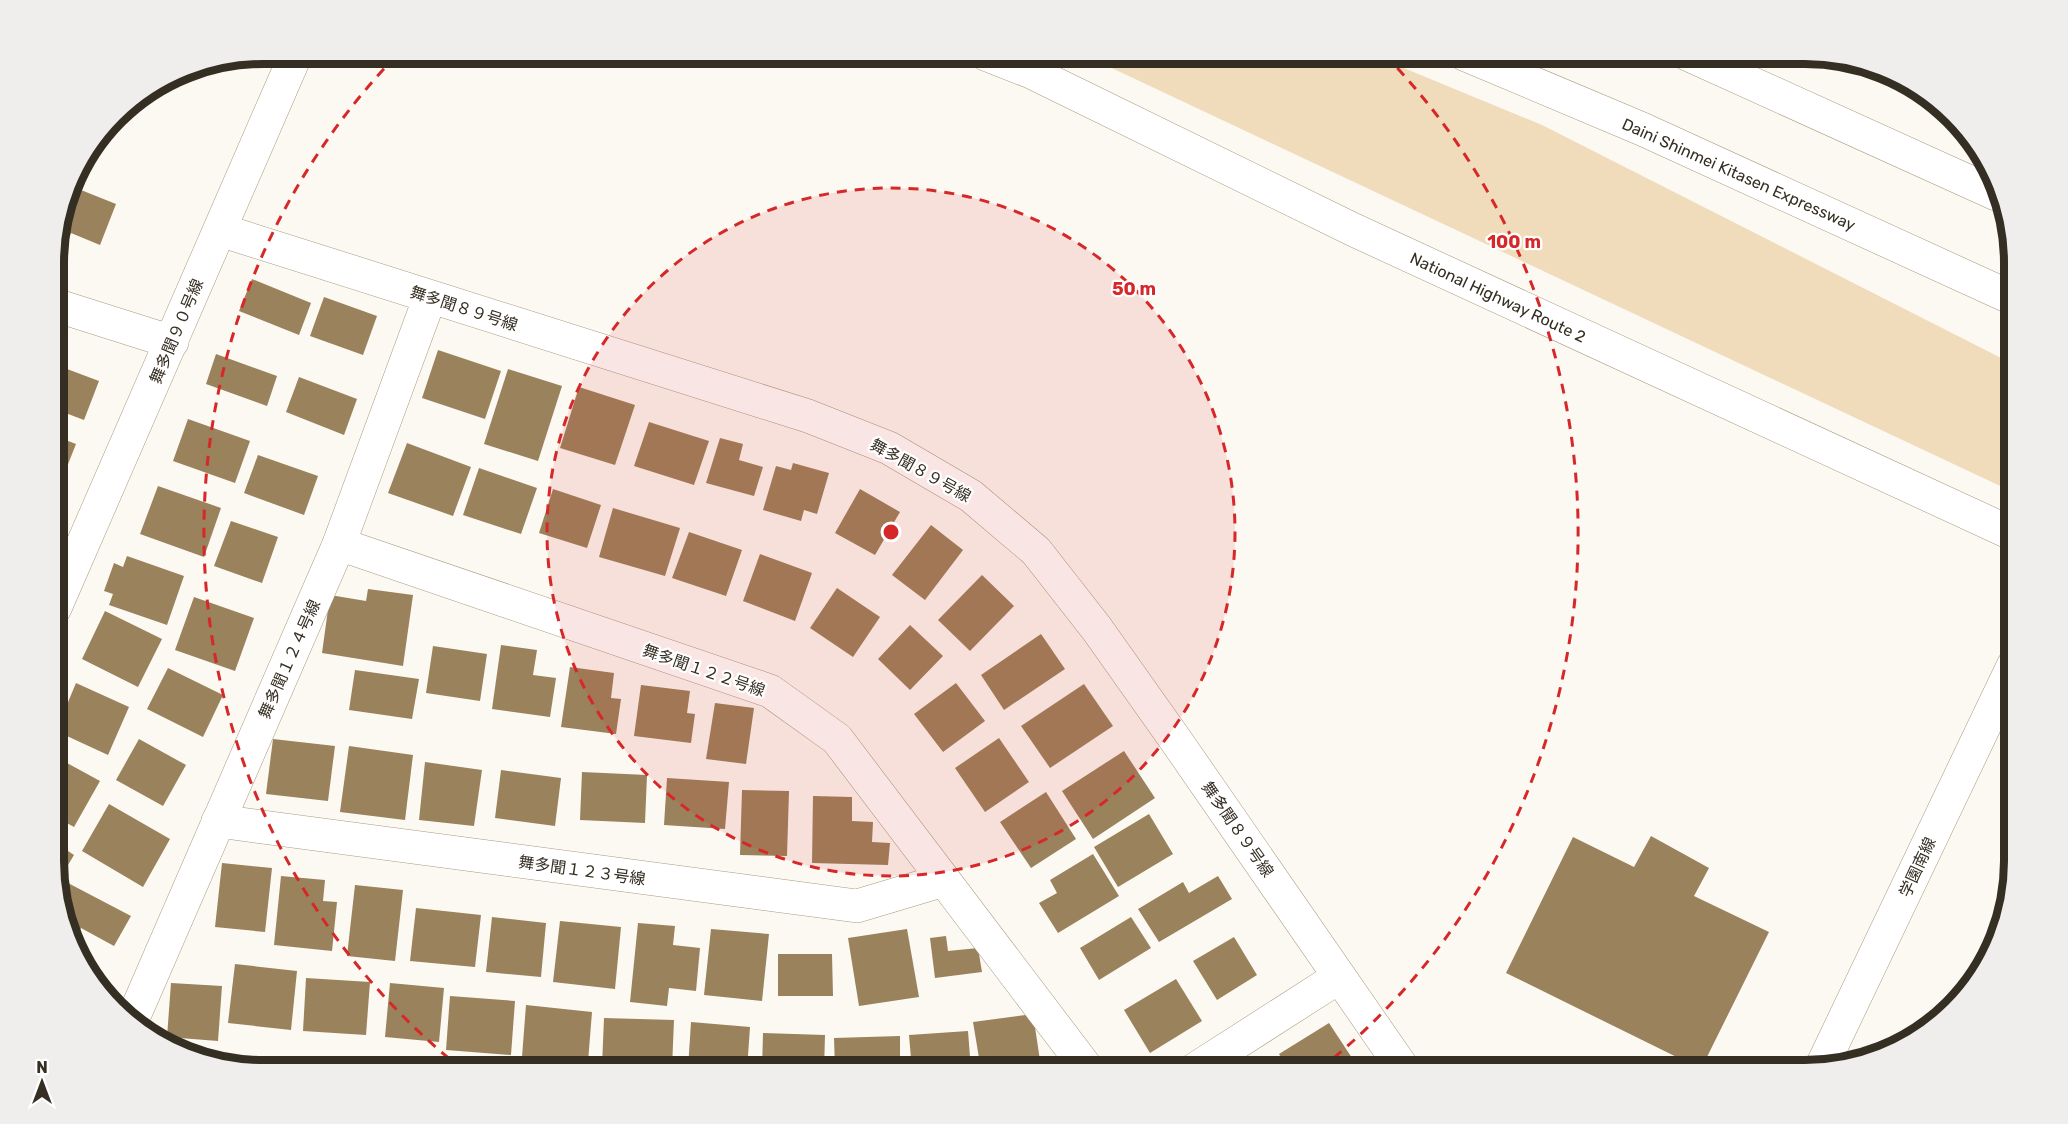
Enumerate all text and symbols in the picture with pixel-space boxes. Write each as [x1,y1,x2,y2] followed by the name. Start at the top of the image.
[1619,114,1859,235] street label: Daini Shinmei Kitasen Expressway
[1487,231,1541,253] text: 100 m
[1407,248,1588,346] street label: National Highway Route 2
[146,276,207,386] street label: 舞多聞９０号線
[1112,278,1156,300] text: 50 m
[408,282,520,335] street label: 舞多聞８９号線
[867,435,974,506] street label: 舞多聞８９号線
[881,522,901,542] centre of rings
[255,597,324,722] street label: 舞多聞１２４号線
[640,641,767,700] street label: 舞多聞１２２号線
[1198,778,1277,881] street label: 舞多聞８９号線
[1895,834,1940,900] street label: 学園南線
[517,852,647,889] street label: 舞多聞１２３号線
[12,1052,72,1112] north arrow
[36,1058,48,1077] text: N

